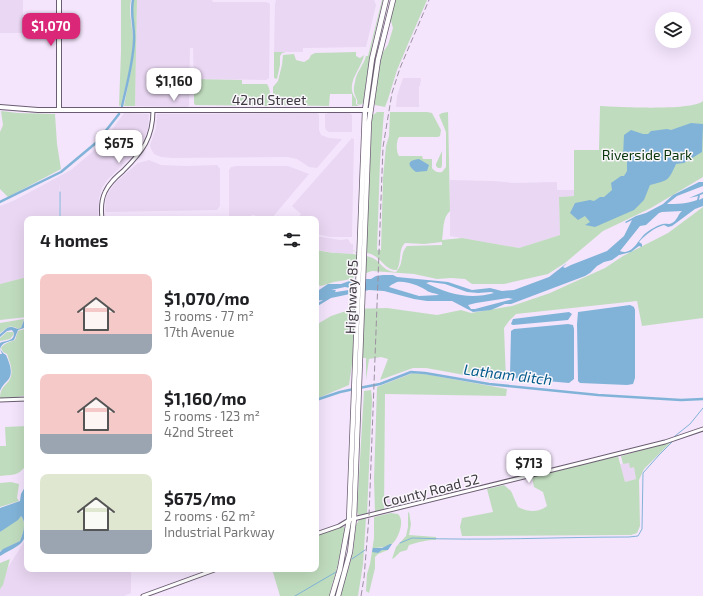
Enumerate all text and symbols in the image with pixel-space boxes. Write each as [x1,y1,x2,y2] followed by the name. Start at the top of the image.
[655,12,691,48] map controls
[655,12,691,48] button: layers
[18,13,84,47] pin: $1,070
[31,18,71,34] text: $1,070
[141,68,207,102] pin: $1,160
[155,73,193,89] text: $1,160
[232,91,306,108] street label: 42nd Street
[95,130,143,164] pin: $675
[104,135,134,151] text: $675
[602,146,692,163] park label: Riverside Park
[281,229,303,251] icon: filters
[40,230,108,250] text: 4 homes
[341,260,361,334] street label: Highway 85
[164,288,250,308] text: $1,070/mo
[72,290,120,338] icon: home
[164,308,254,324] text: 3 rooms · 77 m²
[164,324,235,340] text: 17th Avenue
[463,360,553,388] water label: Latham ditch
[164,388,247,408] text: $1,160/mo
[72,390,120,438] icon: home
[164,408,260,424] text: 5 rooms · 123 m²
[164,424,233,440] text: 42nd Street
[505,450,553,484] pin: $713
[515,455,543,471] text: $713
[381,470,481,510] street label: County Road 52
[164,488,236,508] text: $675/mo
[72,490,120,538] icon: home
[164,508,255,524] text: 2 rooms · 62 m²
[164,524,275,540] text: Industrial Parkway

